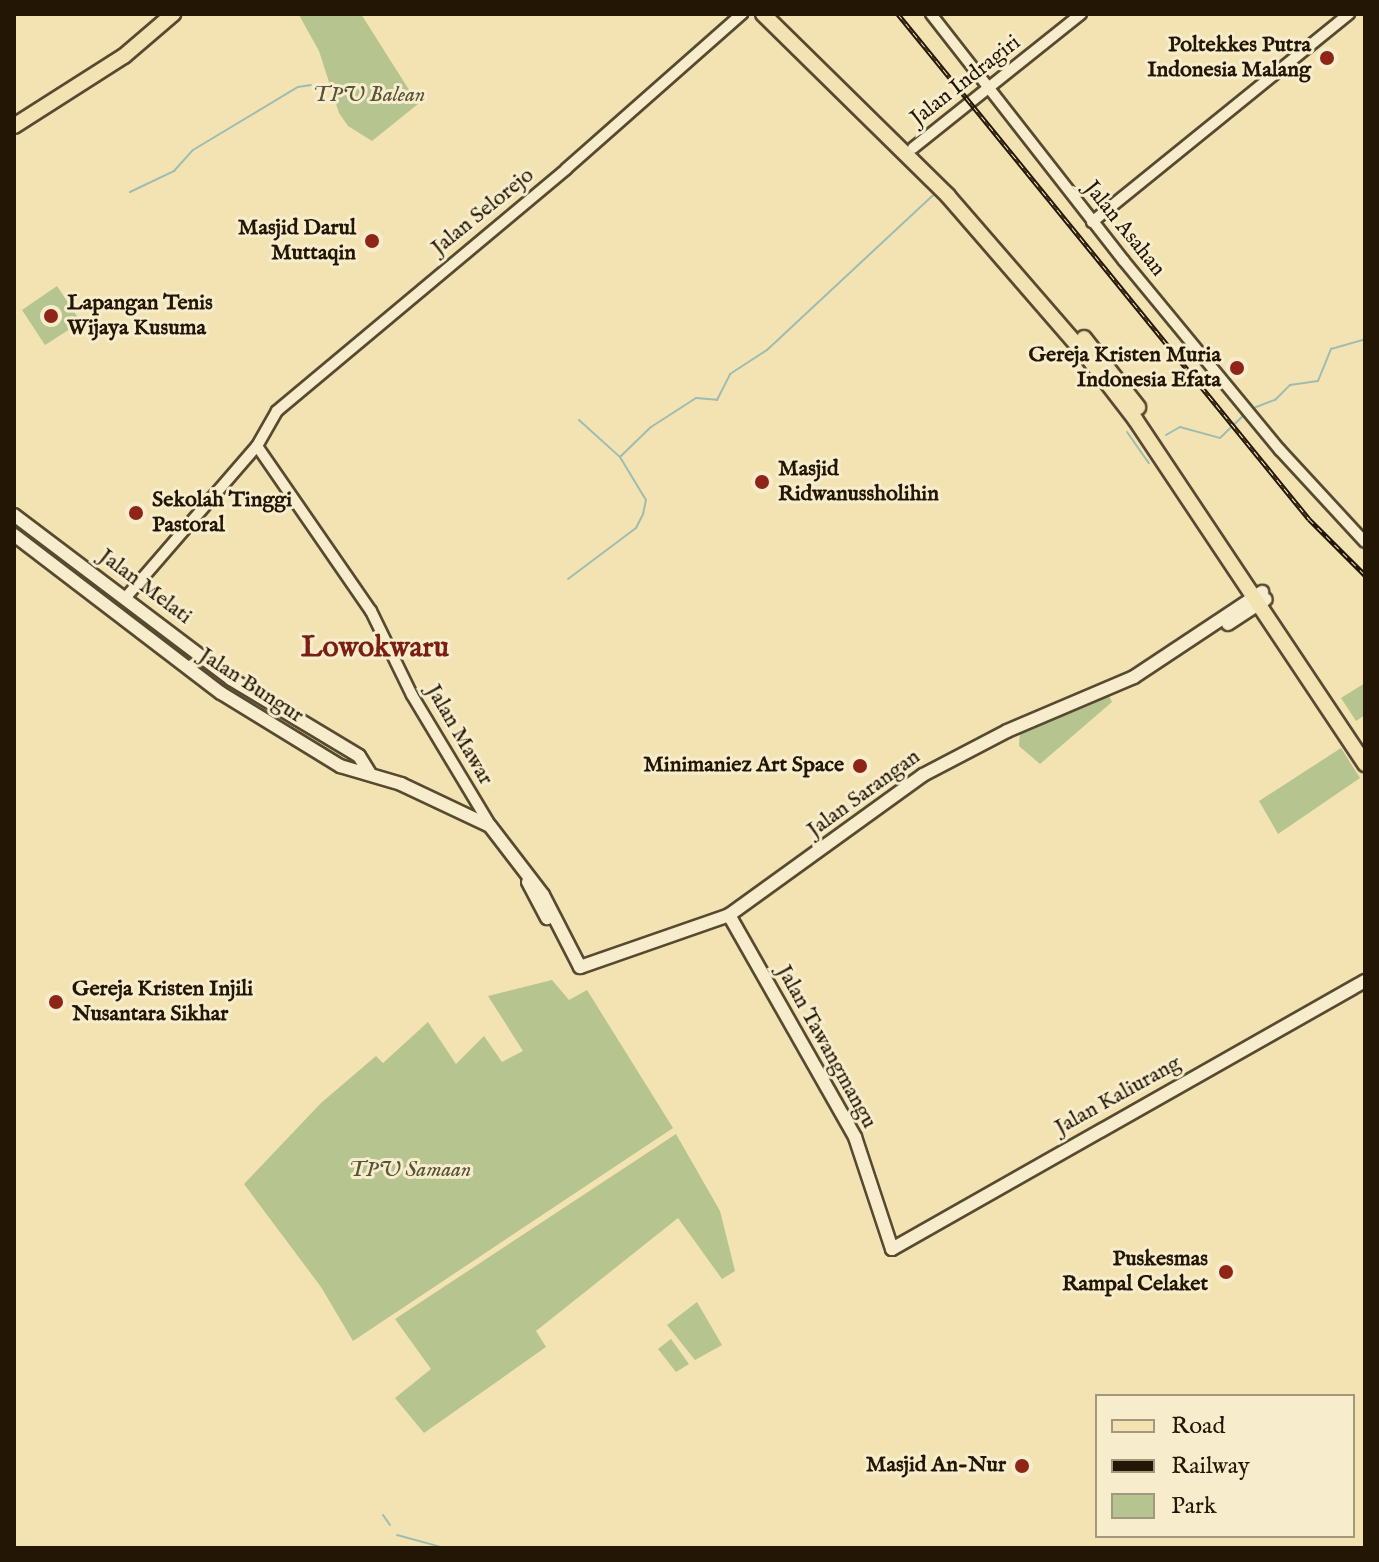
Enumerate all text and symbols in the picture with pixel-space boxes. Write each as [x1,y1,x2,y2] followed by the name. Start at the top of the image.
[906,30,1026,132] street label: Jalan Indragiri
[1147,32,1311,84] place label: Poltekkes Putra Indonesia Malang
[1318,49,1336,67] marker: Poltekkes Putra Indonesia Malang
[313,83,425,109] park label: TPU Balean
[426,163,540,261] street label: Jalan Selorejo
[1078,176,1170,282] street label: Jalan Asahan
[238,215,356,266] place label: Masjid Darul Muttaqin
[363,232,381,250] marker: Masjid Darul Muttaqin
[67,290,213,342] place label: Lapangan Tenis Wijaya Kusuma
[42,307,60,325] marker: Lapangan Tenis Wijaya Kusuma
[1029,342,1221,394] place label: Gereja Kristen Muria Indonesia Efata
[1228,359,1246,377] marker: Gereja Kristen Muria Indonesia Efata
[778,456,939,508] place label: Masjid Ridwanussholihin
[753,473,771,491] marker: Masjid Ridwanussholihin
[152,487,292,538] place label: Sekolah Tinggi Pastoral
[127,504,145,522] marker: Sekolah Tinggi Pastoral
[93,544,197,630] street label: Jalan Melati
[301,630,449,666] district label: Lowokwaru
[194,643,308,729] street label: Jalan Bungur
[420,680,498,790] street label: Jalan Mawar
[802,744,926,844] street label: Jalan Sarangan
[643,753,844,779] place label: Minimaniez Art Space
[851,757,869,775] marker: Minimaniez Art Space
[770,961,882,1133] street label: Jalan Tawangmangu
[72,976,253,1028] place label: Gereja Kristen Injili Nusantara Sikhar
[47,993,65,1011] marker: Gereja Kristen Injili Nusantara Sikhar
[1050,1051,1186,1141] street label: Jalan Kaliurang
[349,1158,471,1184] park label: TPU Samaan
[1062,1246,1208,1298] place label: Puskesmas Rampal Celaket
[1215,1261,1237,1283] marker: Puskesmas Rampal Celaket
[1095,1394,1355,1538] legend
[1171,1411,1225,1442] text: Road
[1171,1451,1250,1482] text: Railway
[866,1453,1006,1479] place label: Masjid An-Nur
[1013,1457,1031,1475] marker: Masjid An-Nur
[1171,1491,1217,1522] text: Park

